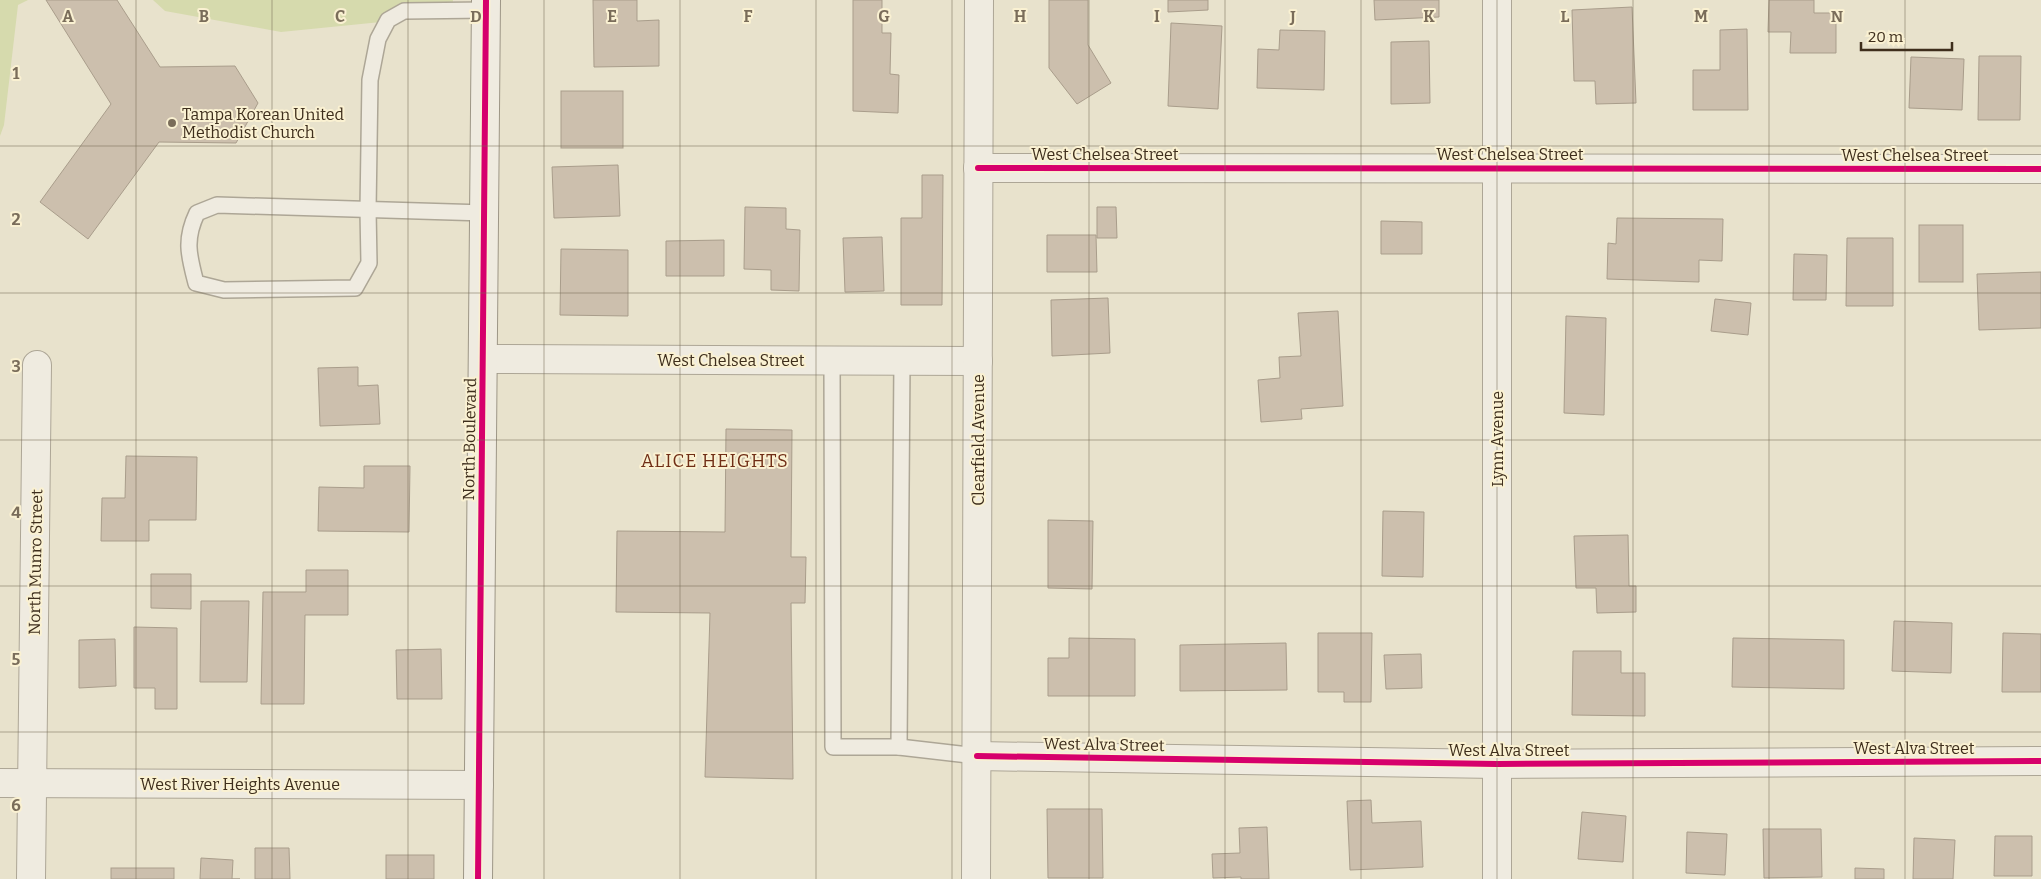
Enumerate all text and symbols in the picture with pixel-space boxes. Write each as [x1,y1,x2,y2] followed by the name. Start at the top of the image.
[62,7,74,26] text: A
[199,7,209,26] text: B
[335,7,345,26] text: C
[470,7,482,26] text: D
[607,7,617,26] text: E
[744,7,753,26] text: F
[878,7,890,26] text: G
[1014,7,1027,26] text: H
[1154,7,1160,26] text: I
[1289,7,1296,26] text: J
[1423,7,1435,26] text: K
[1561,7,1570,26] text: L
[1694,7,1708,26] text: M
[1831,7,1843,26] text: N
[1861,20,1952,52] scale bar
[1868,28,1904,46] text: 20 m
[13,64,20,83] text: 1
[182,105,345,142] place label: Tampa Korean United Methodist Church
[166,117,178,129] marker: Tampa Korean United Methodist Church
[1031,145,1179,164] street label: West Chelsea Street
[1436,145,1584,164] street label: West Chelsea Street
[1841,146,1989,165] street label: West Chelsea Street
[11,210,21,229] text: 2
[657,351,805,370] street label: West Chelsea Street
[11,357,21,376] text: 3
[969,374,988,506] street label: Clearfield Avenue
[459,377,480,501] street label: North Boulevard
[1488,391,1507,487] street label: Lynn Avenue
[641,450,789,472] district label: ALICE HEIGHTS
[25,489,46,635] street label: North Munro Street
[11,503,21,522] text: 4
[12,650,21,669] text: 5
[1043,734,1165,755] street label: West Alva Street
[1853,739,1975,758] street label: West Alva Street
[1448,741,1570,760] street label: West Alva Street
[140,775,340,794] street label: West River Heights Avenue
[11,796,21,815] text: 6

